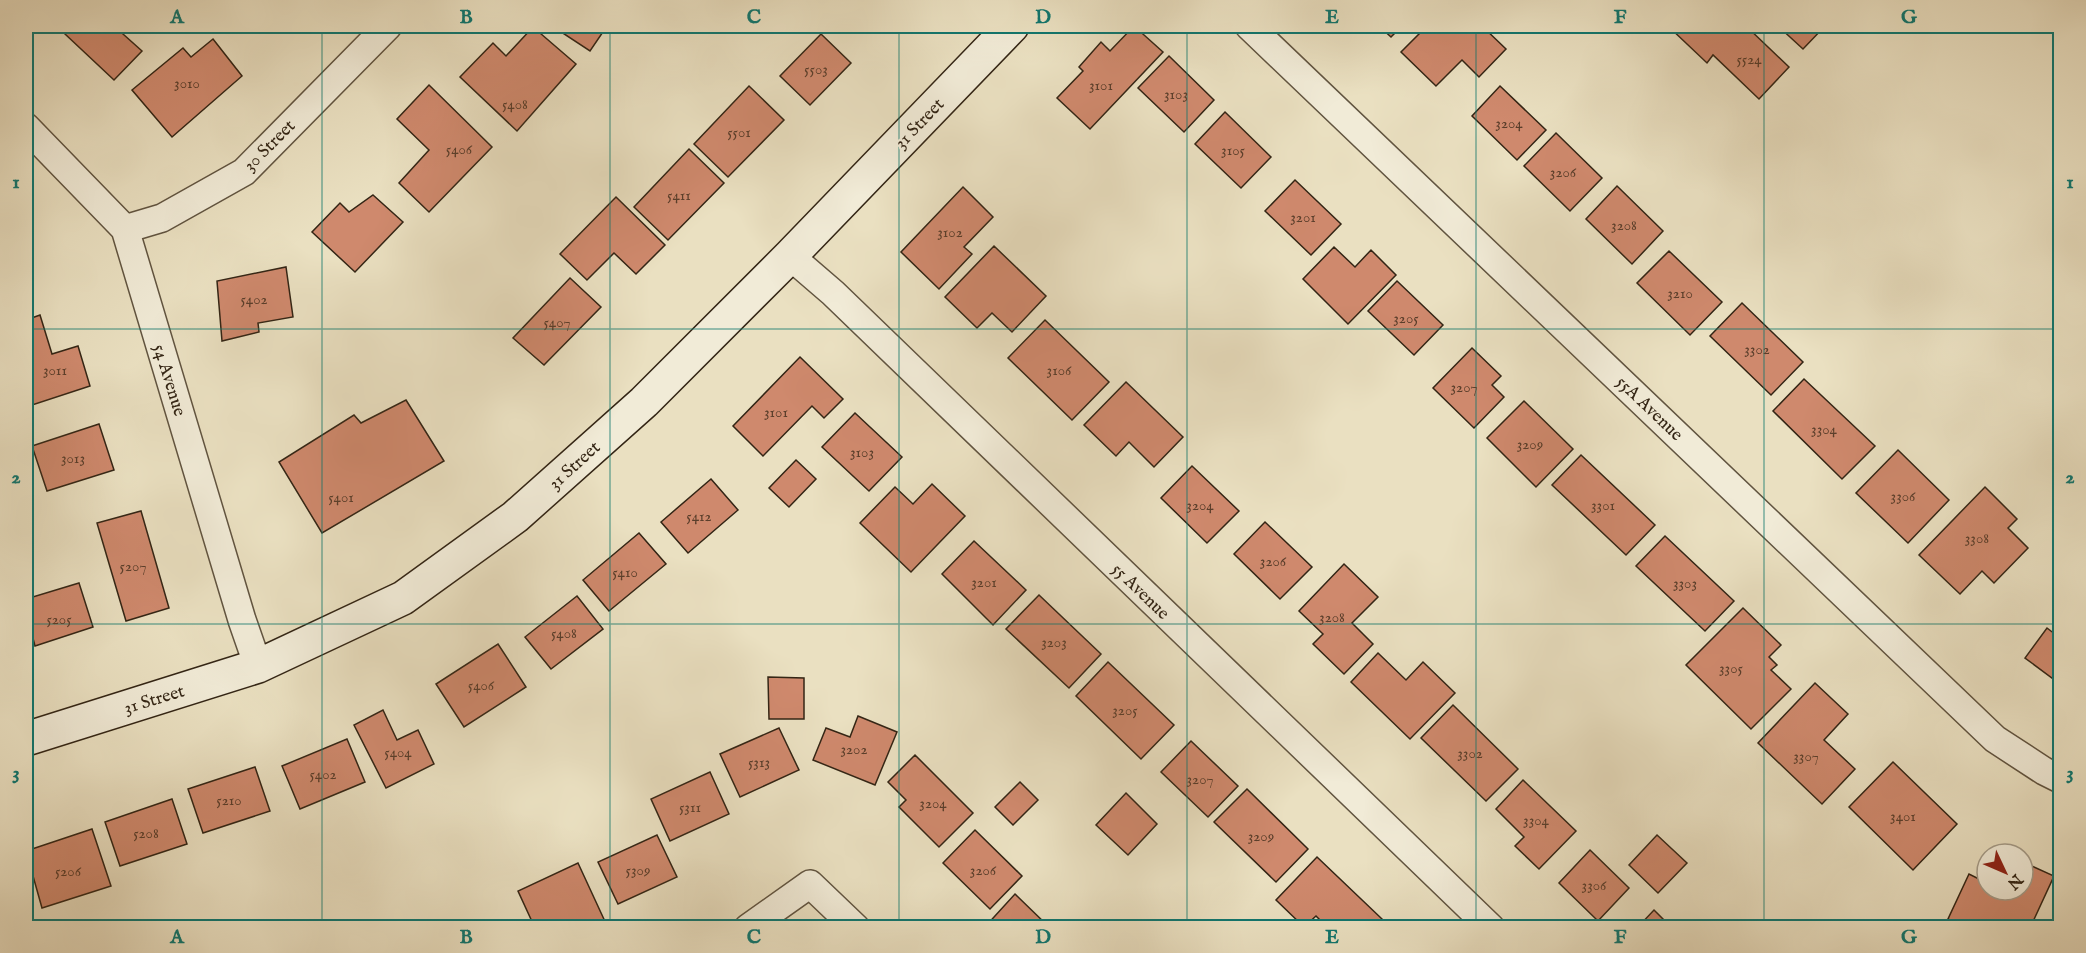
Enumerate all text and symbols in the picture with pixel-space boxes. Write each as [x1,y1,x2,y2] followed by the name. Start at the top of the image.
[169,5,185,30] text: A
[459,5,473,30] text: B
[747,5,761,30] text: C
[1035,5,1051,30] text: D
[1325,5,1339,30] text: E
[1614,5,1627,30] text: F
[1901,5,1918,30] text: G
[1736,50,1762,69] house number: 5524
[804,60,828,79] house number: 5503
[174,74,200,93] house number: 3010
[1089,76,1113,95] house number: 3101
[1164,85,1188,104] house number: 3103
[890,94,950,154] street label: 31 Street
[502,95,528,114] house number: 5408
[1495,114,1523,133] house number: 3204
[239,115,301,177] street label: 30 Street
[727,123,751,142] house number: 5501
[446,140,473,159] house number: 5406
[1221,141,1246,160] house number: 3105
[1550,163,1577,182] house number: 3206
[12,170,20,195] text: 1
[2066,170,2074,195] text: 1
[667,186,691,205] house number: 5411
[1290,208,1316,227] house number: 3201
[1611,216,1637,235] house number: 3208
[937,223,963,242] house number: 3102
[1667,284,1693,303] house number: 3210
[240,290,268,309] house number: 5402
[1393,309,1419,328] house number: 3205
[543,313,571,332] house number: 5407
[1744,340,1770,359] house number: 3302
[147,342,190,419] street label: 54 Avenue
[43,361,67,380] house number: 3011
[1047,361,1072,380] house number: 3106
[1611,372,1687,447] street label: 55A Avenue
[1450,378,1478,397] house number: 3207
[764,403,788,422] house number: 3101
[1811,420,1838,439] house number: 3304
[1517,435,1543,454] house number: 3209
[544,437,606,495] street label: 31 Street
[850,443,874,462] house number: 3103
[61,449,85,468] house number: 3013
[11,465,21,490] text: 2
[2065,465,2075,490] text: 2
[1891,487,1916,506] house number: 3306
[328,488,354,507] house number: 5401
[1186,496,1214,515] house number: 3204
[1591,496,1615,515] house number: 3301
[686,507,712,526] house number: 5412
[1965,529,1989,548] house number: 3308
[1260,552,1287,571] house number: 3206
[120,557,146,576] house number: 5207
[1106,559,1174,625] street label: 55 Avenue
[612,563,638,582] house number: 5410
[971,573,997,592] house number: 3201
[1673,574,1697,593] house number: 3303
[1319,608,1345,627] house number: 3208
[46,610,72,629] house number: 5205
[551,624,577,643] house number: 5408
[1041,633,1067,652] house number: 3203
[1719,659,1744,678] house number: 3305
[468,676,495,695] house number: 5406
[121,680,187,721] street label: 31 Street
[1112,701,1138,720] house number: 3205
[840,740,868,759] house number: 3202
[384,743,412,762] house number: 5404
[1457,744,1483,763] house number: 3302
[1793,747,1819,766] house number: 3307
[748,753,770,772] house number: 5313
[12,761,20,786] text: 3
[2066,761,2074,786] text: 3
[309,765,337,784] house number: 5402
[1186,770,1214,789] house number: 3207
[216,791,242,810] house number: 5210
[919,794,947,813] house number: 3204
[679,798,701,817] house number: 5311
[1890,807,1916,826] house number: 3401
[1523,811,1550,830] house number: 3304
[133,824,159,843] house number: 5208
[1248,827,1274,846] house number: 3209
[1975,842,2035,902] north arrow
[626,861,650,880] house number: 5309
[970,861,997,880] house number: 3206
[55,862,82,881] house number: 5206
[2002,868,2027,893] text: N
[1582,876,1607,895] house number: 3306
[169,925,185,950] text: A
[459,925,473,950] text: B
[747,925,761,950] text: C
[1035,925,1051,950] text: D
[1325,925,1339,950] text: E
[1614,925,1627,950] text: F
[1901,925,1918,950] text: G

